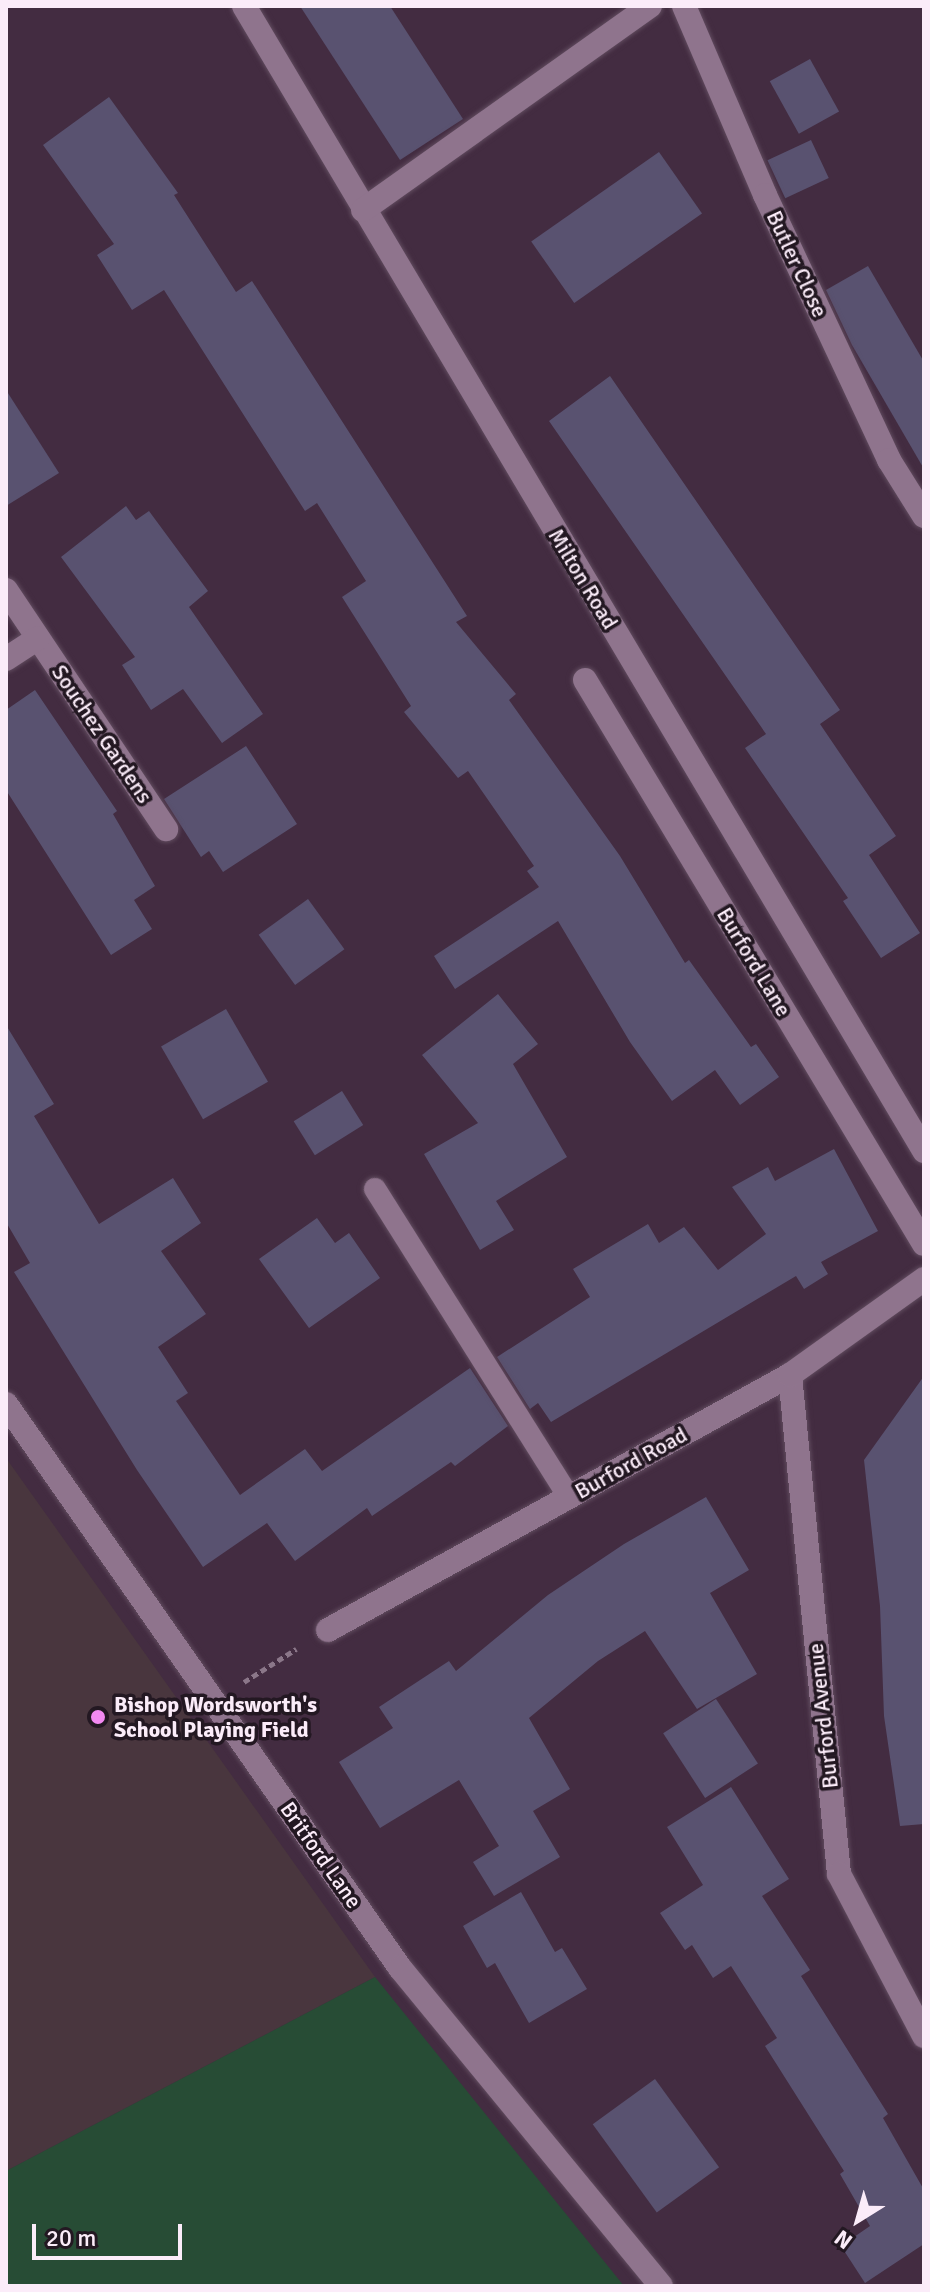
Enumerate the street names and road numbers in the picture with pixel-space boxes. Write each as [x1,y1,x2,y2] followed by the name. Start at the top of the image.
[761,206,833,322] street label: Butler Close
[543,524,623,634] street label: Milton Road
[46,660,158,808] street label: Souchez Gardens
[711,903,797,1021] street label: Burford Lane
[570,1421,692,1505] street label: Burford Road
[802,1642,844,1790] street label: Burford Avenue
[275,1797,367,1913] street label: Britford Lane

